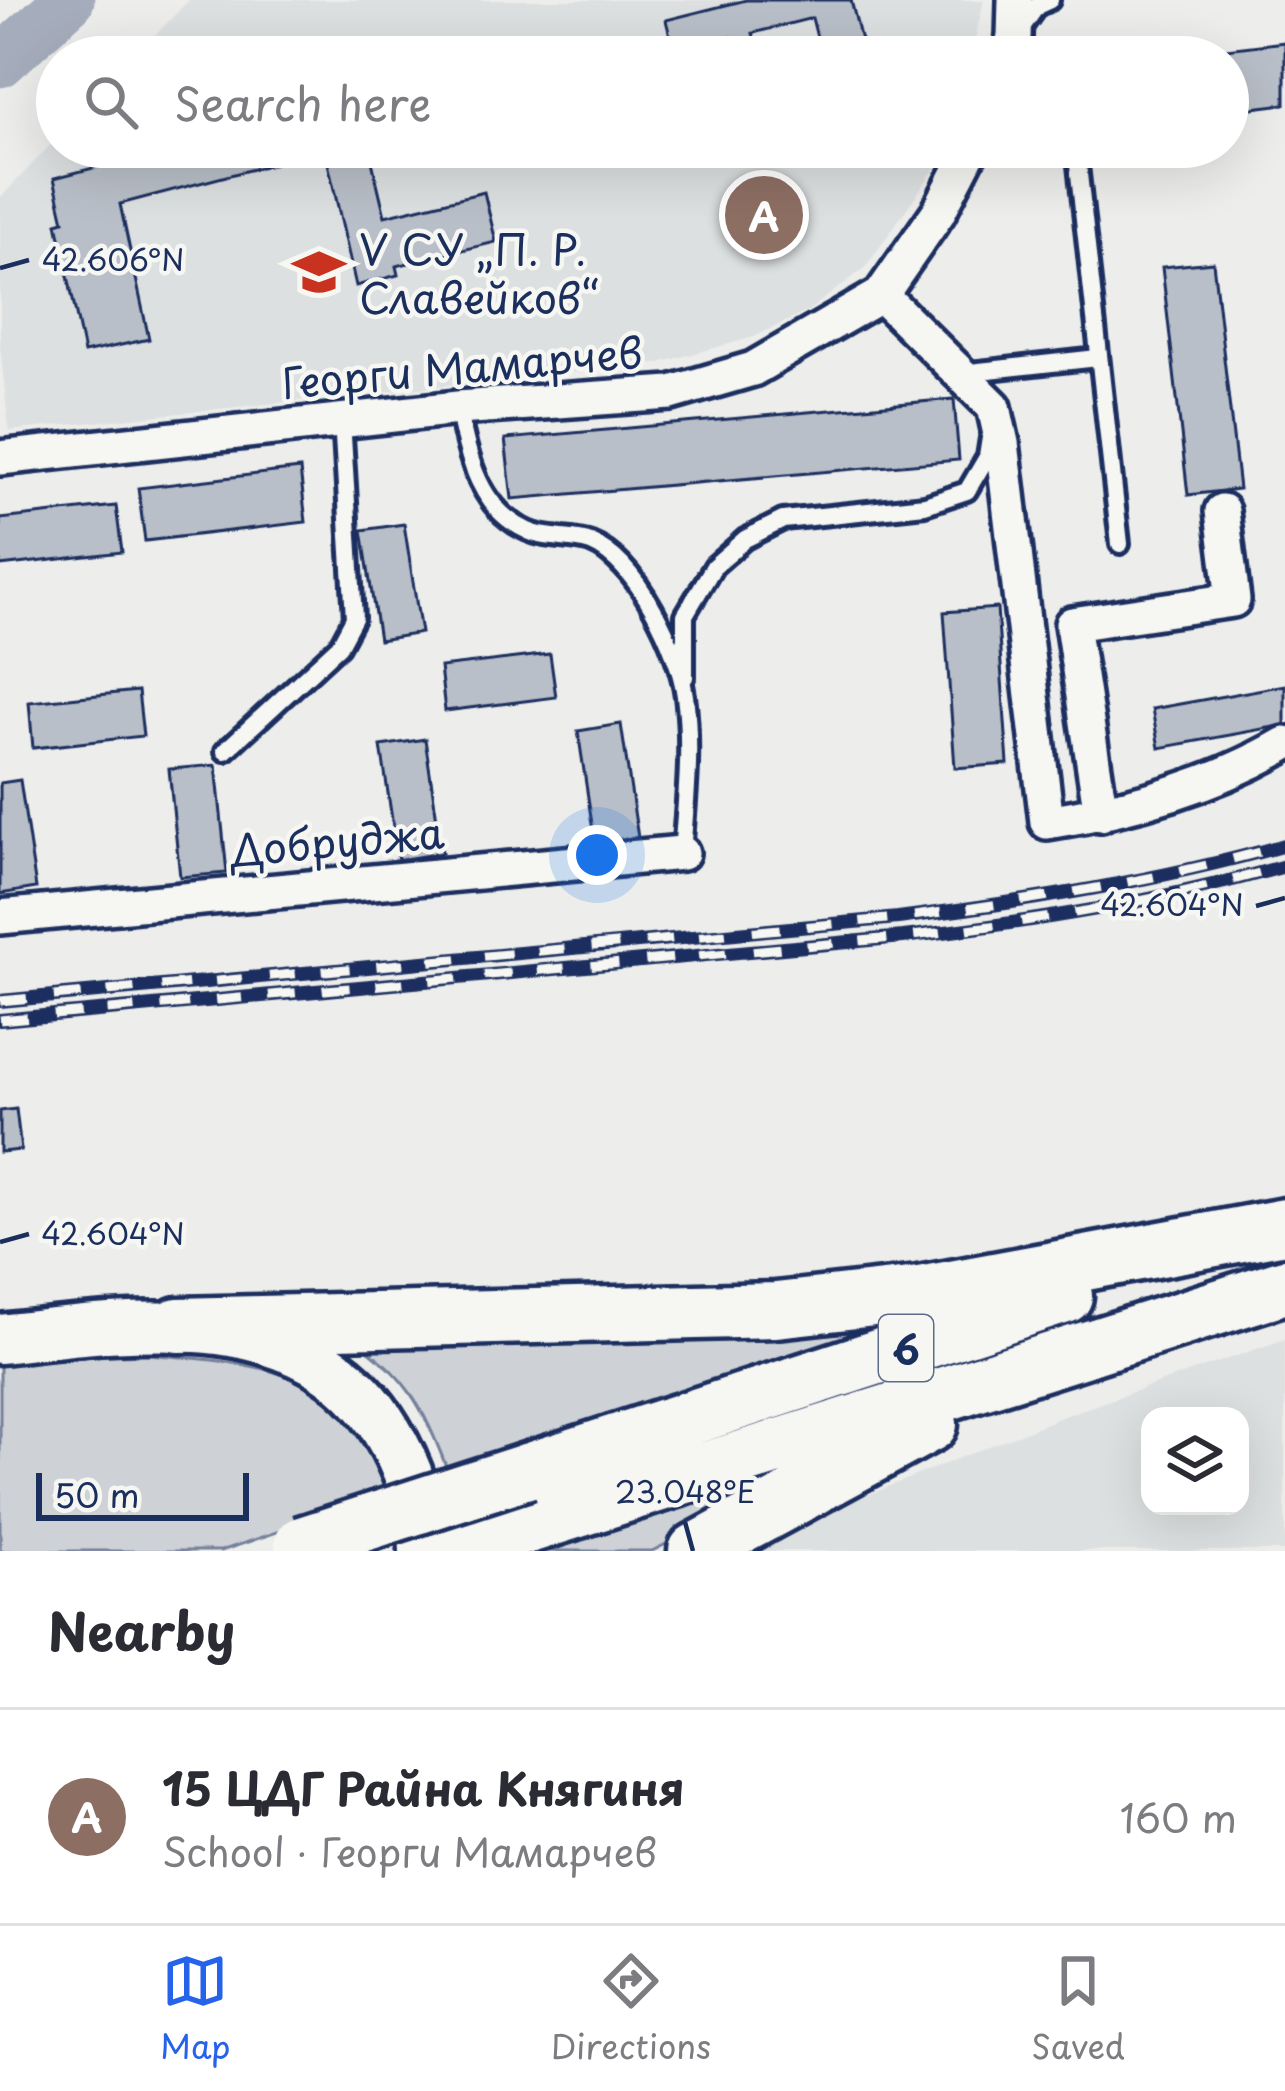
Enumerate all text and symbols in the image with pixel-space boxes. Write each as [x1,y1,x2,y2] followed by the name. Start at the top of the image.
[36,36,1249,168] search box
[174,68,431,136] text: Search here
[78,69,144,135] icon: search
[725,170,803,260] pin: A
[359,217,599,328] place label: V СУ „П. Р. Славейков“
[42,236,184,281] text: 42.606°N
[290,243,348,301] school or university icon: V СУ „П. Р. Славейков“
[279,319,645,413] street label: Георги Мамарчев
[226,799,447,881] street label: Добруджа
[567,825,627,885] your location
[1100,881,1244,926] text: 42.604°N
[41,1210,185,1255] text: 42.604°N
[879,1315,933,1381] road number: 6
[1141,1407,1249,1515] map controls
[1141,1407,1249,1515] button: layers
[36,1467,249,1520] scale bar
[615,1468,755,1513] text: 23.048°E
[54,1469,140,1519] text: 50 m
[48,1591,235,1668] text: Nearby
[162,1753,685,1821] text: 15 ЦДГ Райна Княгиня
[72,1787,102,1846] text: A
[1120,1787,1237,1846] text: 160 m
[162,1821,657,1880] text: School · Георги Мамарчев
[160,1948,231,2070] tab: Map
[551,1948,711,2070] tab: Directions
[1031,1948,1125,2070] tab: Saved

